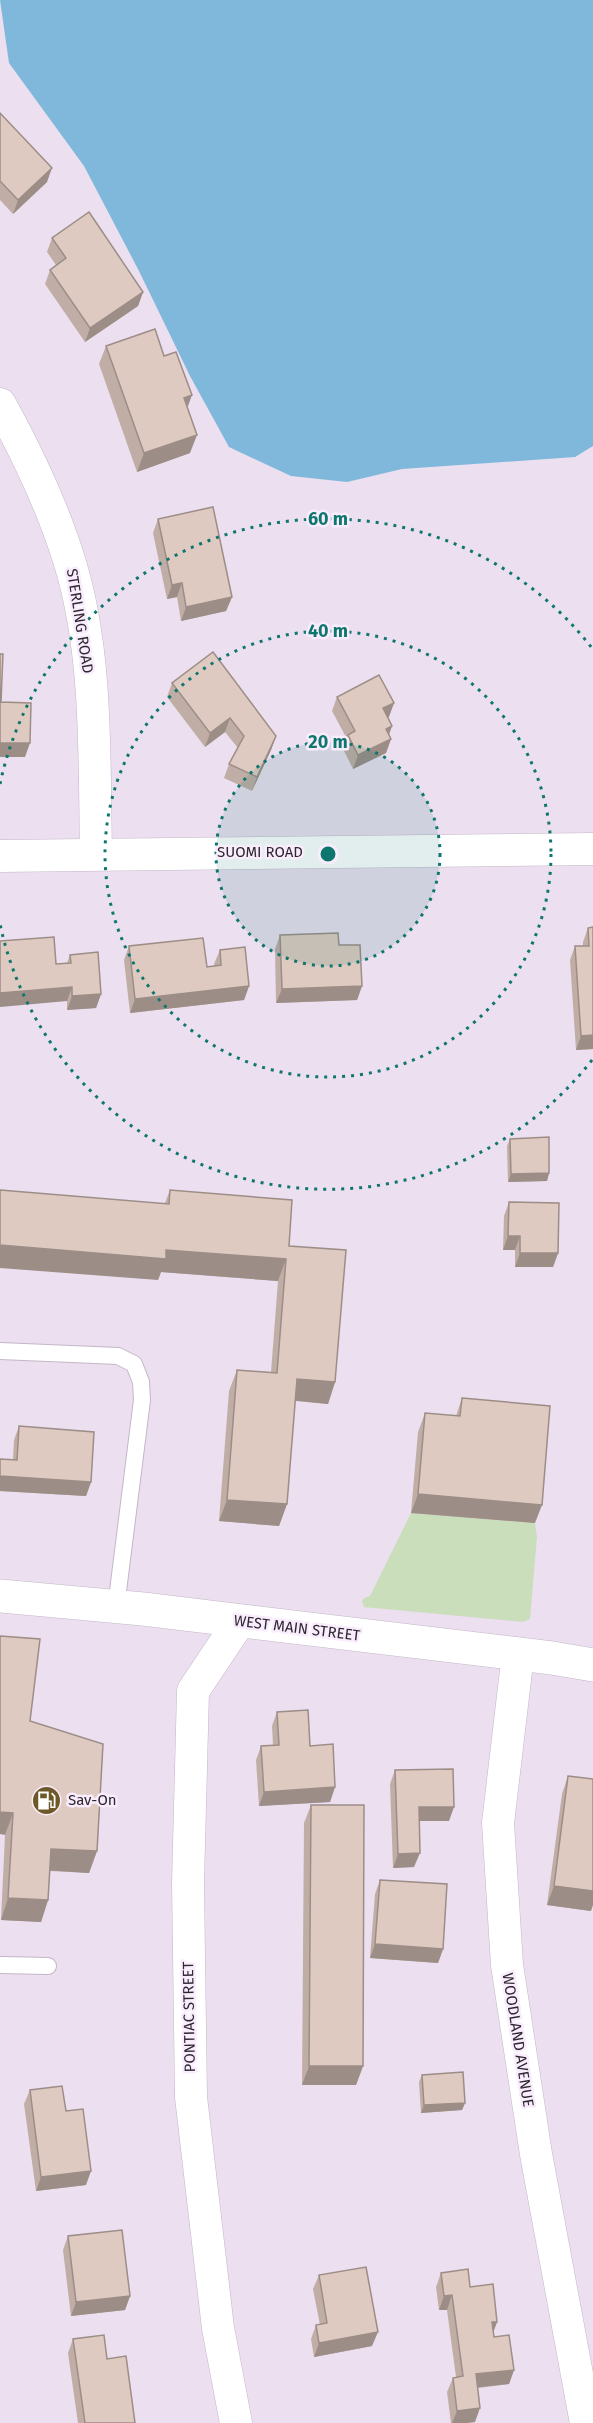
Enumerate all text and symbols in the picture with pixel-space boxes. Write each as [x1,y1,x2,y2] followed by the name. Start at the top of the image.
[308,508,348,530] text: 60 m
[63,567,97,675] street label: STERLING ROAD
[308,620,348,642] text: 40 m
[308,731,348,753] text: 20 m
[217,843,303,861] street label: SUOMI ROAD
[318,844,338,864] centre of rings
[233,1611,361,1645] street label: WEST MAIN STREET
[31,1784,63,1816] fuel station icon: Sav-On
[68,1791,117,1809] place label: Sav-On
[179,1961,199,2073] street label: PONTIAC STREET
[498,1972,538,2108] street label: WOODLAND AVENUE

